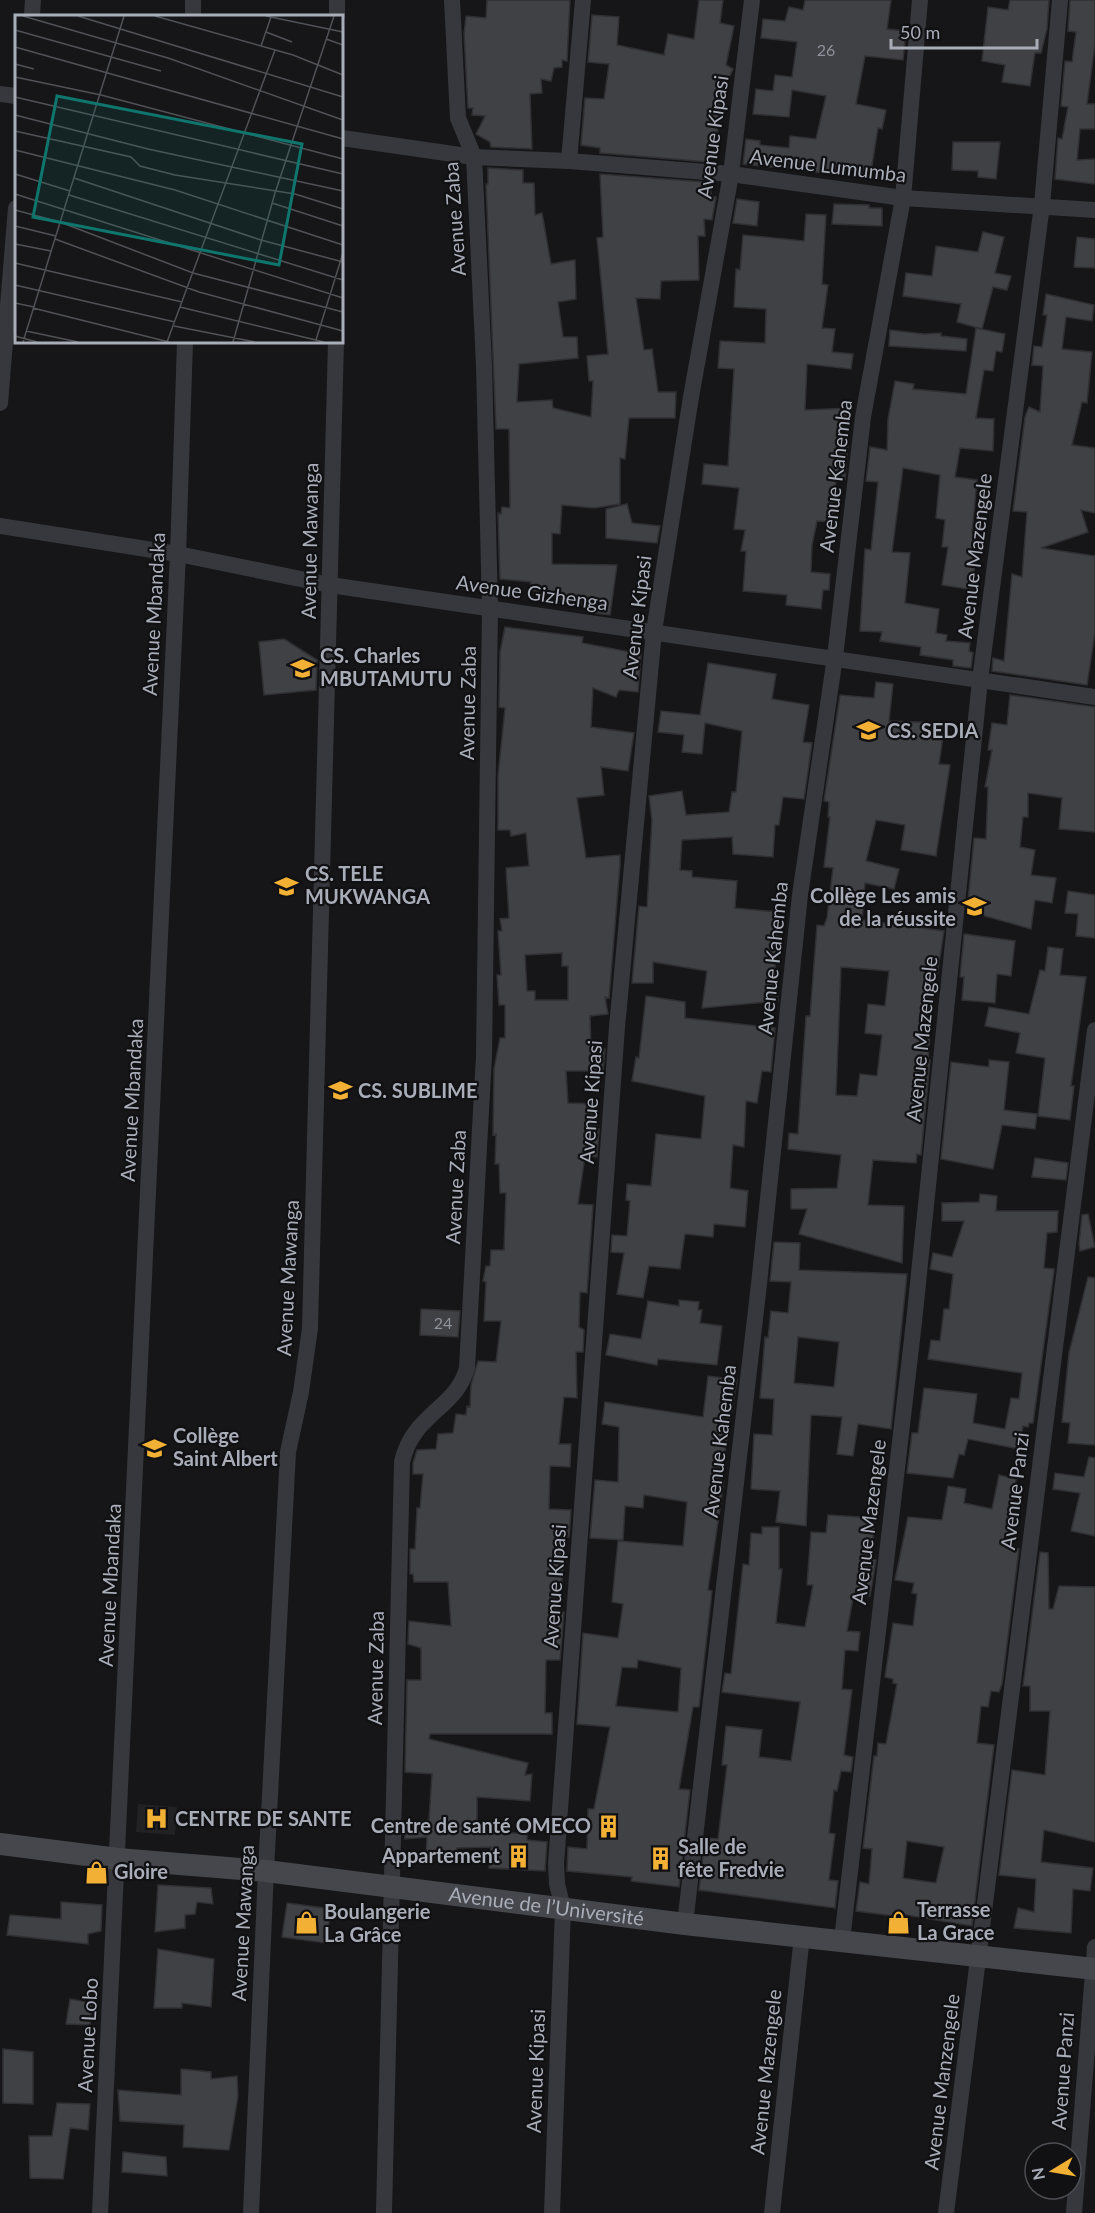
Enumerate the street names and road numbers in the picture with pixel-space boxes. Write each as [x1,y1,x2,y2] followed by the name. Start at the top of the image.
[691,74,733,200] street label: Avenue Kipasi
[749,144,908,187] street label: Avenue Lumumba
[438,161,470,277] street label: Avenue Zaba
[814,398,856,554] street label: Avenue Kahemba
[296,463,322,619] street label: Avenue Mawanga
[952,472,996,640] street label: Avenue Mazengele
[137,532,169,696] street label: Avenue Mbandaka
[617,554,655,680] street label: Avenue Kipasi
[455,569,610,615] street label: Avenue Gizhenga
[454,646,480,760] street label: Avenue Zaba
[752,880,792,1036] street label: Avenue Kahemba
[900,955,942,1123] street label: Avenue Mazengele
[115,1018,147,1182] street label: Avenue Mbandaka
[574,1039,606,1165] street label: Avenue Kipasi
[440,1129,470,1245] street label: Avenue Zaba
[271,1199,303,1357] street label: Avenue Mawanga
[698,1363,740,1519] street label: Avenue Kahemba
[995,1431,1033,1551] street label: Avenue Panzi
[846,1438,890,1606] street label: Avenue Mazengele
[93,1503,125,1667] street label: Avenue Mbandaka
[538,1523,570,1649] street label: Avenue Kipasi
[362,1611,388,1725] street label: Avenue Zaba
[226,1844,258,2002] street label: Avenue Mawanga
[447,1881,646,1930] street label: Avenue de l’Université
[72,1977,102,2093] street label: Avenue Lobo
[744,1988,786,2156] street label: Avenue Mazengele
[918,1992,964,2171] street label: Avenue Manzengele
[521,2009,549,2133] street label: Avenue Kipasi
[1046,2011,1078,2131] street label: Avenue Panzi

